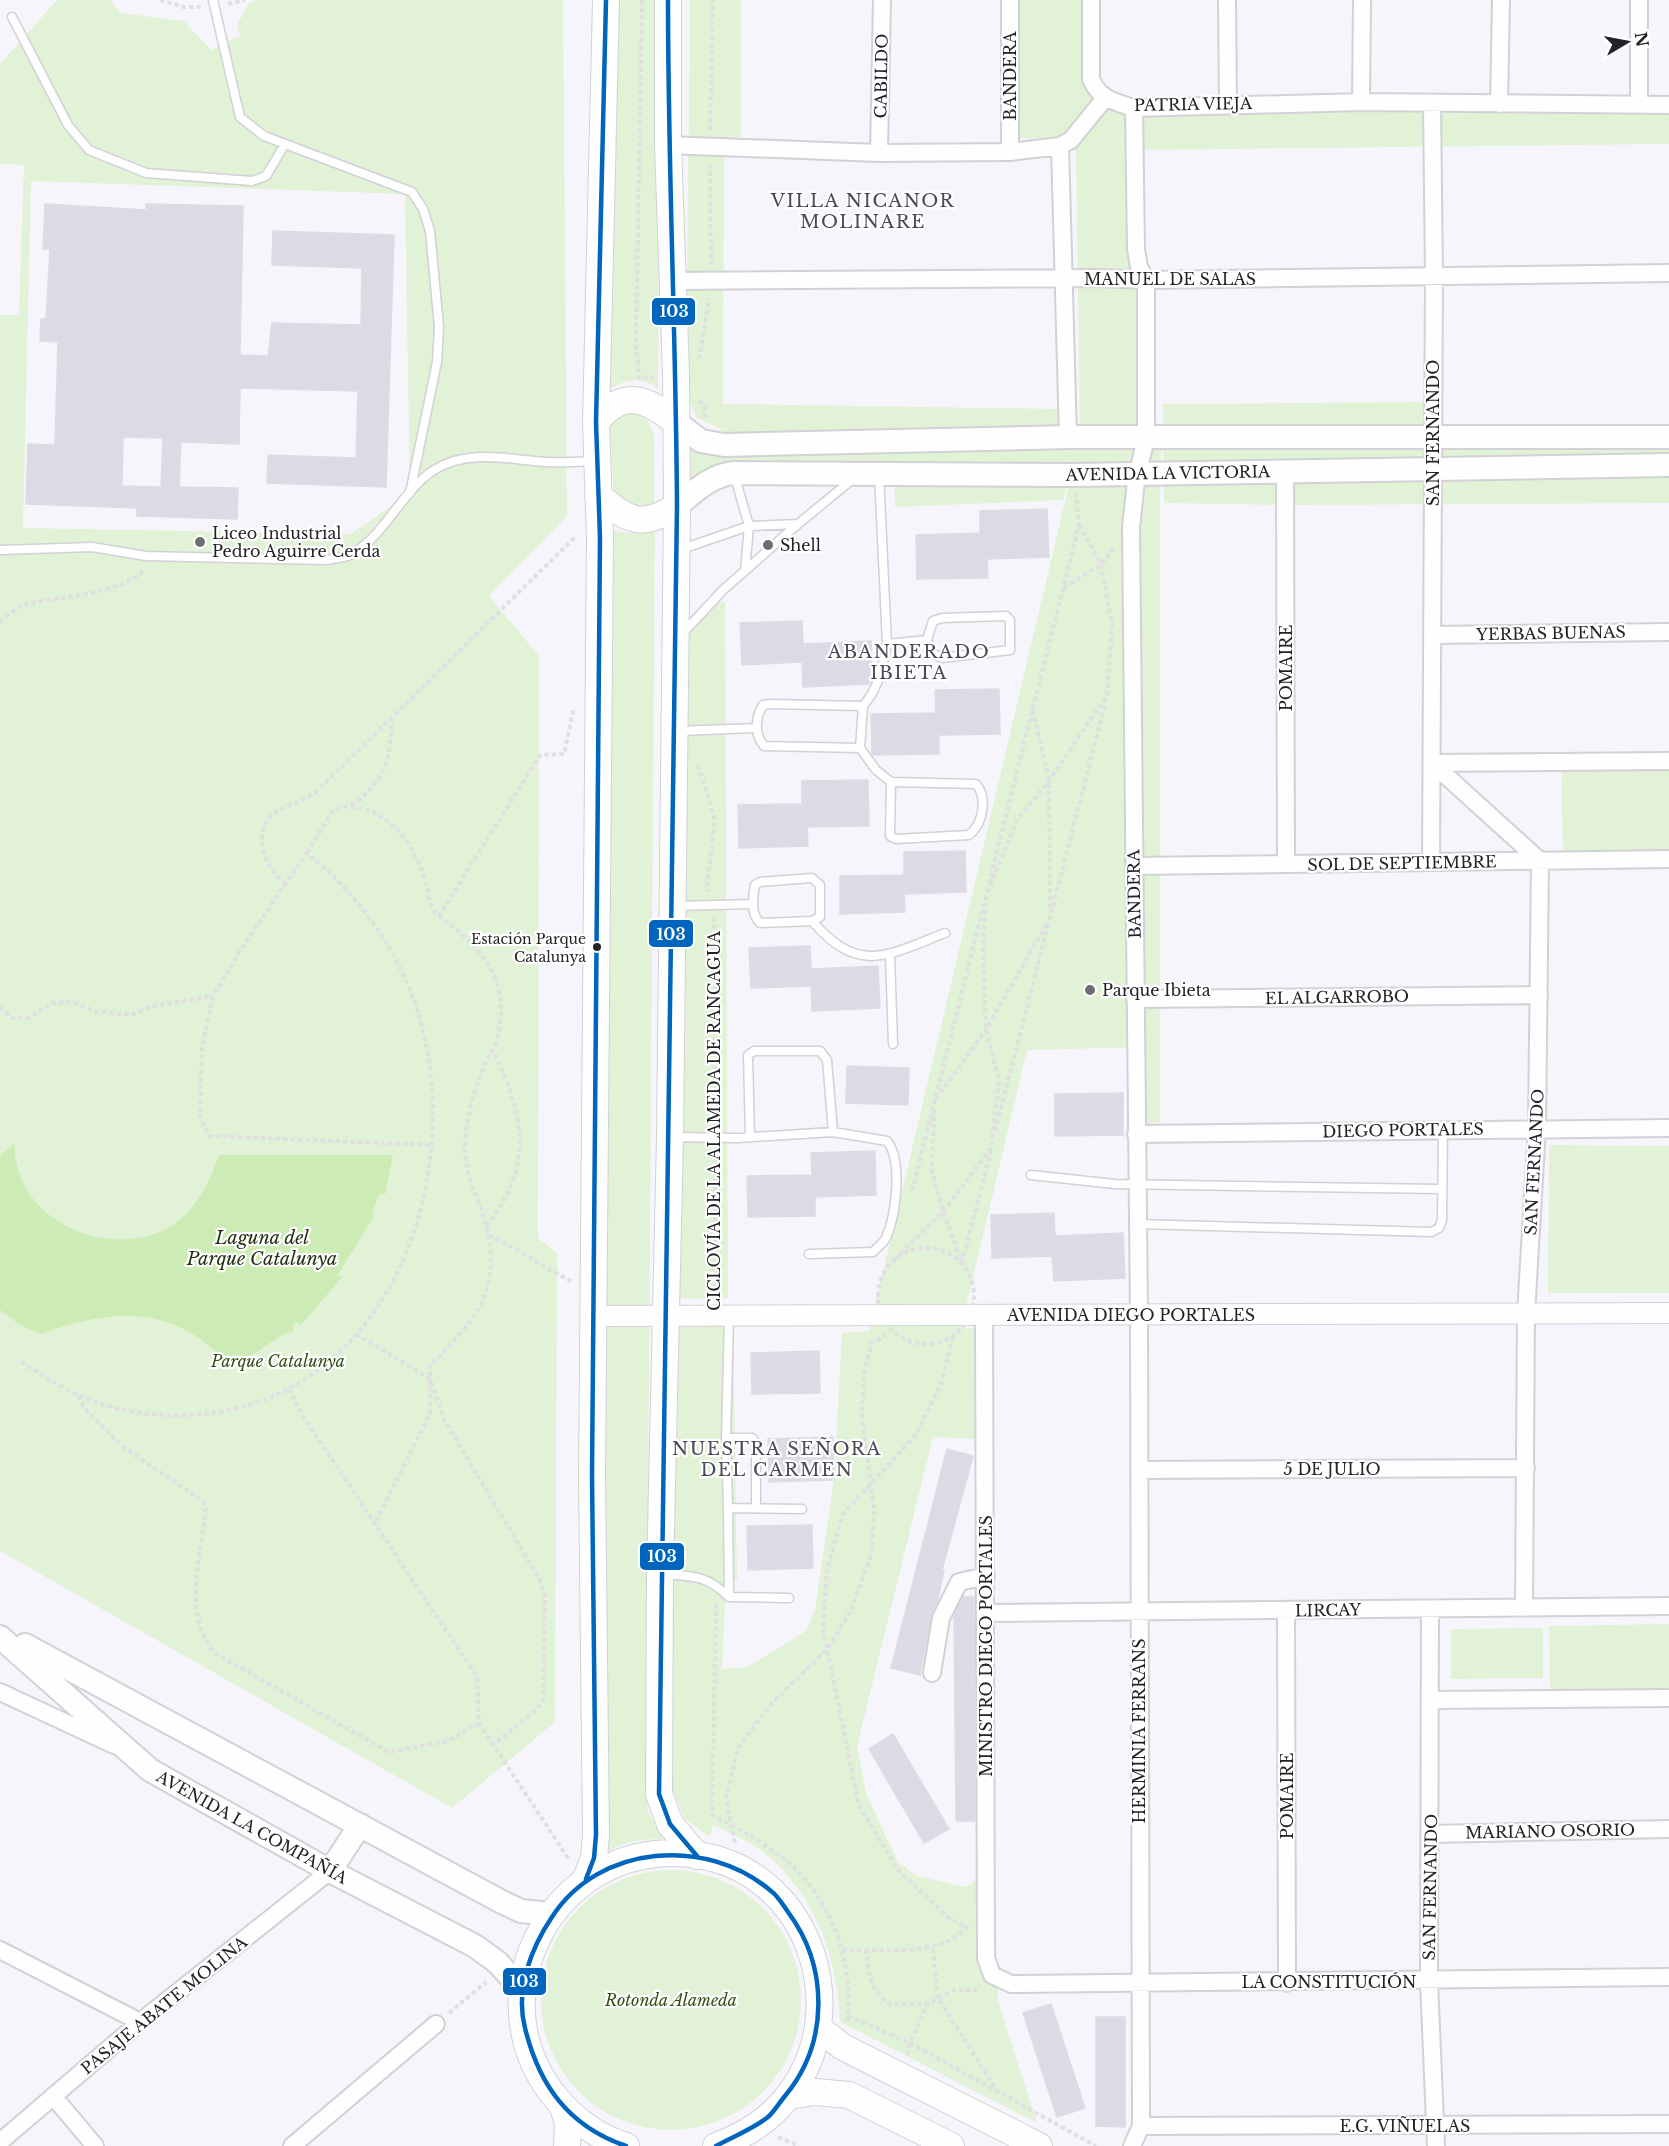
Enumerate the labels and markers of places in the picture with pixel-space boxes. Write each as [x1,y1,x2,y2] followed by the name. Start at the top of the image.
[212,523,381,561] place label: Liceo Industrial Pedro Aguirre Cerda
[193,535,207,549] marker: Liceo Industrial Pedro Aguirre Cerda
[780,535,821,555] place label: Shell
[761,538,775,552] marker: Shell
[471,930,586,966] place label: Estación Parque Catalunya
[591,941,603,953] marker: Estación Parque Catalunya
[1102,980,1211,1000] place label: Parque Ibieta
[1083,983,1097,997] marker: Parque Ibieta

